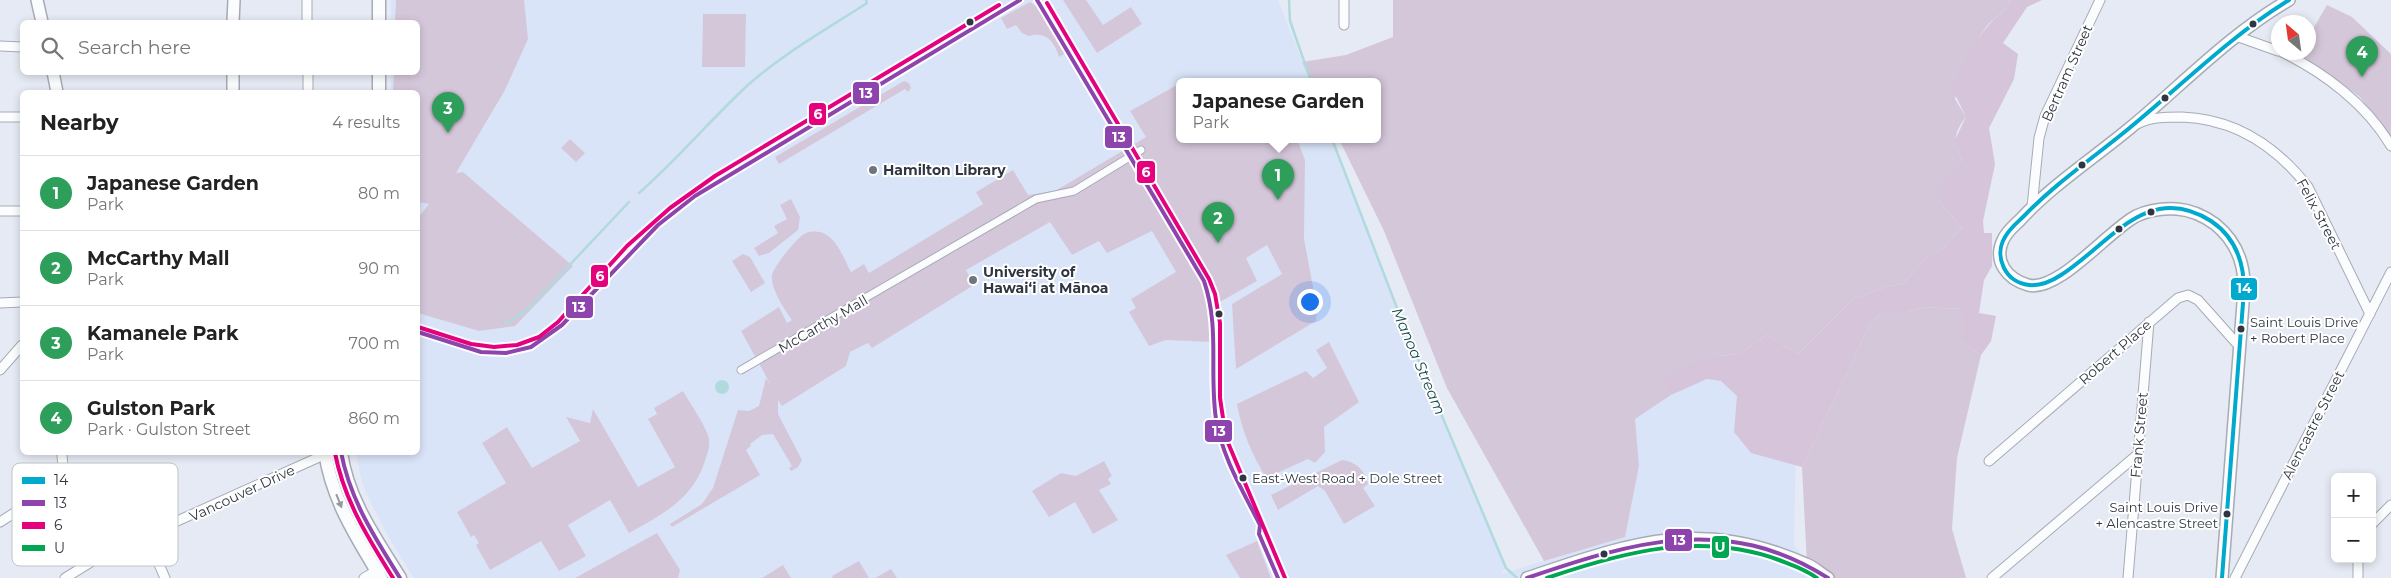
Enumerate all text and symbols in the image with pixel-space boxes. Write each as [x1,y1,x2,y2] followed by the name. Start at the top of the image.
[2271,15,2316,60] north arrow
[965,17,975,27] unlabelled marker
[2248,19,2258,29] unlabelled marker
[20,20,420,75] search box
[2037,21,2097,124] street label: Bertram Street
[38,34,66,62] icon: search
[78,36,191,59] text: Search here
[2346,36,2378,77] pin: 4
[1176,78,1381,143] popup
[852,81,880,105] line badge: 13
[859,84,873,102] text: 13
[1193,90,1364,113] text: Japanese Garden
[432,92,464,133] pin: 3
[2160,93,2170,103] unlabelled marker
[808,102,827,126] line badge: 6
[814,105,823,123] text: 6
[40,110,119,135] text: Nearby
[332,113,400,132] text: 4 results
[1193,113,1229,132] text: Park
[1104,125,1133,149] line badge: 13
[1112,128,1126,146] text: 13
[1262,159,1294,200] pin: 1
[1136,160,1156,184] line badge: 6
[2077,160,2087,170] unlabelled marker
[883,161,1006,179] place label: Hamilton Library
[1142,163,1151,181] text: 6
[867,164,879,176] marker: Hamilton Library
[87,172,259,195] text: Japanese Garden
[2293,175,2345,253] street label: Felix Street
[53,184,59,203] text: 1
[358,184,400,203] text: 80 m
[87,195,124,214] text: Park
[1202,202,1234,243] pin: 2
[2146,207,2156,217] unlabelled marker
[2114,224,2124,234] unlabelled marker
[87,247,229,270] text: McCarthy Mall
[51,259,61,278] text: 2
[358,259,400,278] text: 90 m
[983,263,1108,297] place label: University of Hawaiʻi at Mānoa
[590,264,609,288] line badge: 6
[596,267,605,285] text: 6
[87,270,124,289] text: Park
[967,274,979,286] marker: University of Hawaiʻi at Mānoa
[2230,277,2258,301] line badge: 14
[2236,279,2252,297] text: 14
[1297,289,1323,315] your location
[775,291,871,357] street label: McCarthy Mall
[565,295,594,319] line badge: 13
[572,298,586,316] text: 13
[1388,305,1450,417] water label: Manoa Stream
[1214,309,1224,319] unlabelled marker
[2250,314,2359,346] place label: Saint Louis Drive + Robert Place
[2075,316,2155,388] street label: Robert Place
[87,322,238,345] text: Kamanele Park
[2236,324,2246,334] marker: Saint Louis Drive + Robert Place
[51,334,61,353] text: 3
[349,334,400,353] text: 700 m
[87,345,124,364] text: Park
[2278,367,2348,483] street label: Alencastre Street
[2126,391,2152,479] street label: Frank Street
[87,397,215,420] text: Gulston Park
[50,409,62,428] text: 4
[348,409,400,428] text: 860 m
[1204,419,1233,443] line badge: 13
[87,420,251,439] text: Park · Gulston Street
[1212,422,1226,440] text: 13
[186,461,298,525] street label: Vancouver Drive
[12,463,178,566] legend
[1252,470,1442,486] place label: East-West Road + Dole Street
[54,471,69,489] text: 14
[1238,473,1248,483] marker: East-West Road + Dole Street
[2331,473,2376,563] map controls
[2331,473,2376,518] button: +
[54,494,67,512] text: 13
[335,494,343,508] one-way arrow
[2095,499,2218,531] place label: Saint Louis Drive + Alencastre Street
[2222,509,2232,519] marker: Saint Louis Drive + Alencastre Street
[54,516,63,534] text: 6
[2331,518,2376,563] button: −
[1664,528,1693,552] line badge: 13
[1672,531,1686,549] text: 13
[1711,535,1730,559] line badge: U
[1714,538,1726,556] text: U
[54,539,65,557] text: U
[1599,549,1609,559] unlabelled marker

